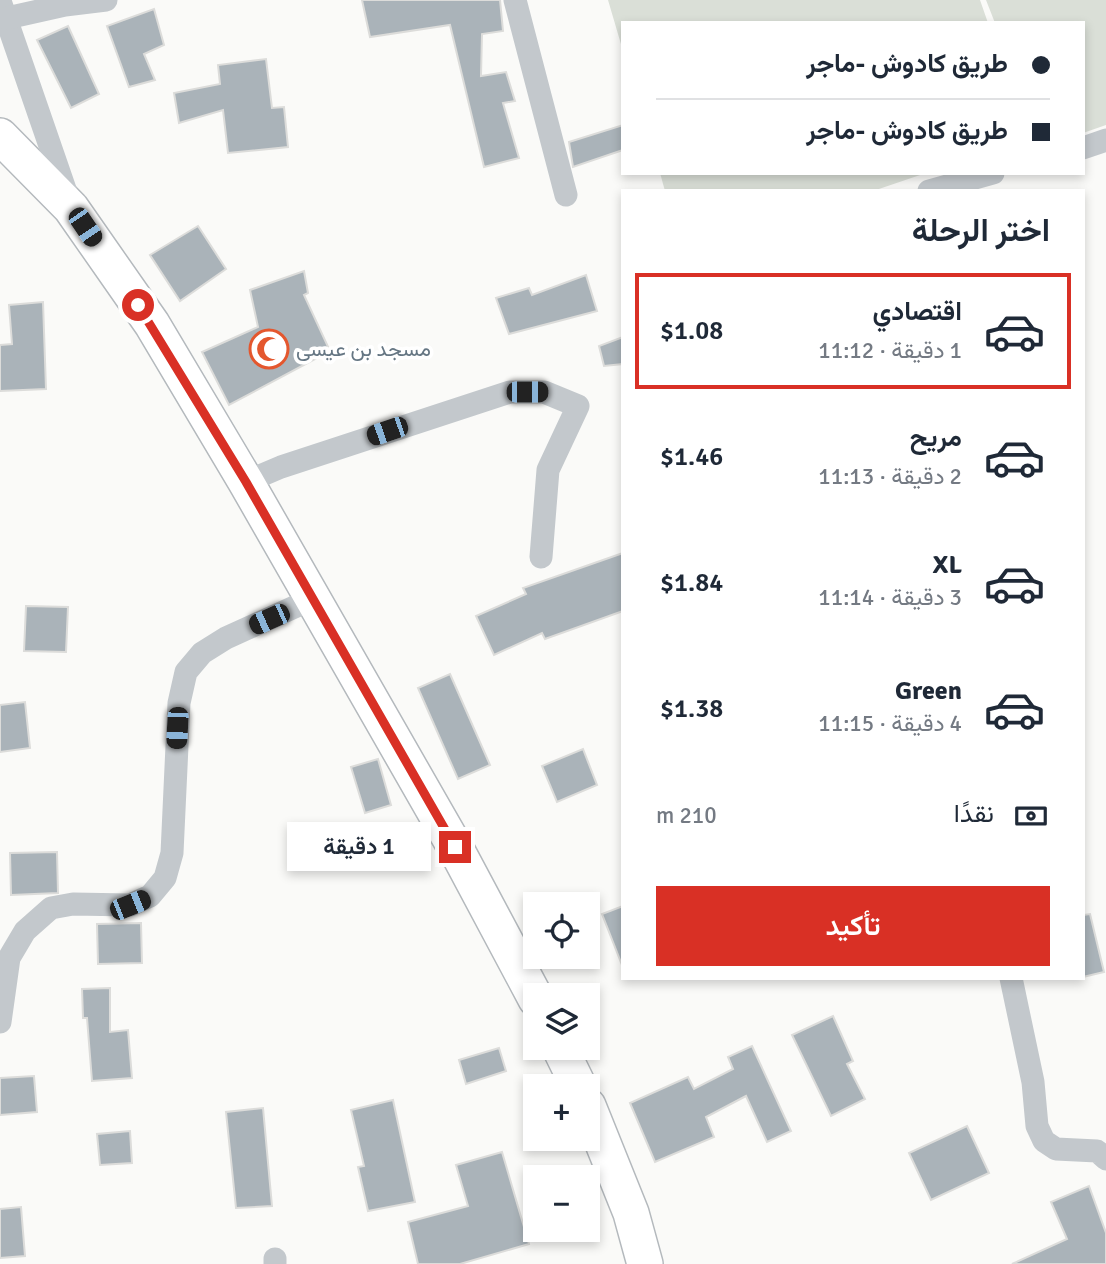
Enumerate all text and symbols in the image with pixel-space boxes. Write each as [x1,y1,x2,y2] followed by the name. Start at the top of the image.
[806,48,1008,80] text: طريق كادوش -ماجر
[806,115,1008,147] text: طريق كادوش -ماجر
[65,204,106,250] car
[912,211,1050,250] text: اختر الرحلة
[122,289,154,321] route start
[873,296,962,328] text: اقتصادي
[983,300,1046,363] icon: car
[660,315,723,347] text: $1.08
[248,328,290,370] mosque icon: مسجد بن عيسى
[296,336,431,362] place label: مسجد بن عيسى
[818,336,962,365] text: 1 دقيقة · 11:12
[507,382,549,403] car
[364,414,411,448] car
[910,422,962,454] text: مريح
[983,426,1046,489] icon: car
[660,441,723,473] text: $1.46
[818,462,962,491] text: 2 دقيقة · 11:13
[932,549,962,581] text: XL
[983,552,1046,615] icon: car
[660,567,723,599] text: $1.84
[818,583,962,612] text: 3 دقيقة · 11:14
[246,601,293,637] car
[895,675,962,707] text: Green
[983,678,1046,741] icon: car
[660,693,723,725] text: $1.38
[166,706,189,750] car
[818,709,962,738] text: 4 دقيقة · 11:15
[1012,797,1050,835] icon: cash
[954,798,994,830] text: نقدًا
[656,801,717,830] text: 210 m
[287,822,430,872] callout: 1 دقيقة
[439,831,471,863] route end
[323,832,395,861] text: 1 دقيقة
[656,886,1050,966] button: تأكيد
[107,887,154,923] car
[523,892,600,1242] map controls
[523,892,600,969] button: locate
[523,983,600,1060] button: layers
[523,1074,600,1151] button: +
[523,1165,600,1242] button: −

